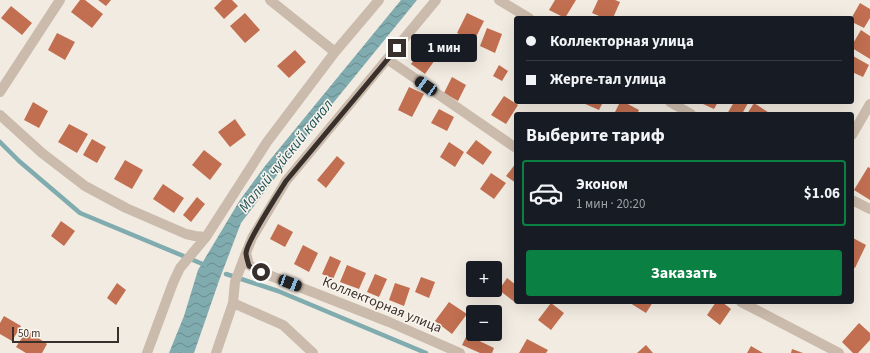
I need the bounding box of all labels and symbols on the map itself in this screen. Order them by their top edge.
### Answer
callout: 1 мин [411,34,477,62]
route end [388,39,406,57]
car [413,74,439,98]
water label: Малый чуйский канал [234,95,338,217]
route start [252,263,270,281]
street label: Коллекторная улица [319,272,445,338]
car [277,273,303,293]
scale bar [12,325,119,344]

